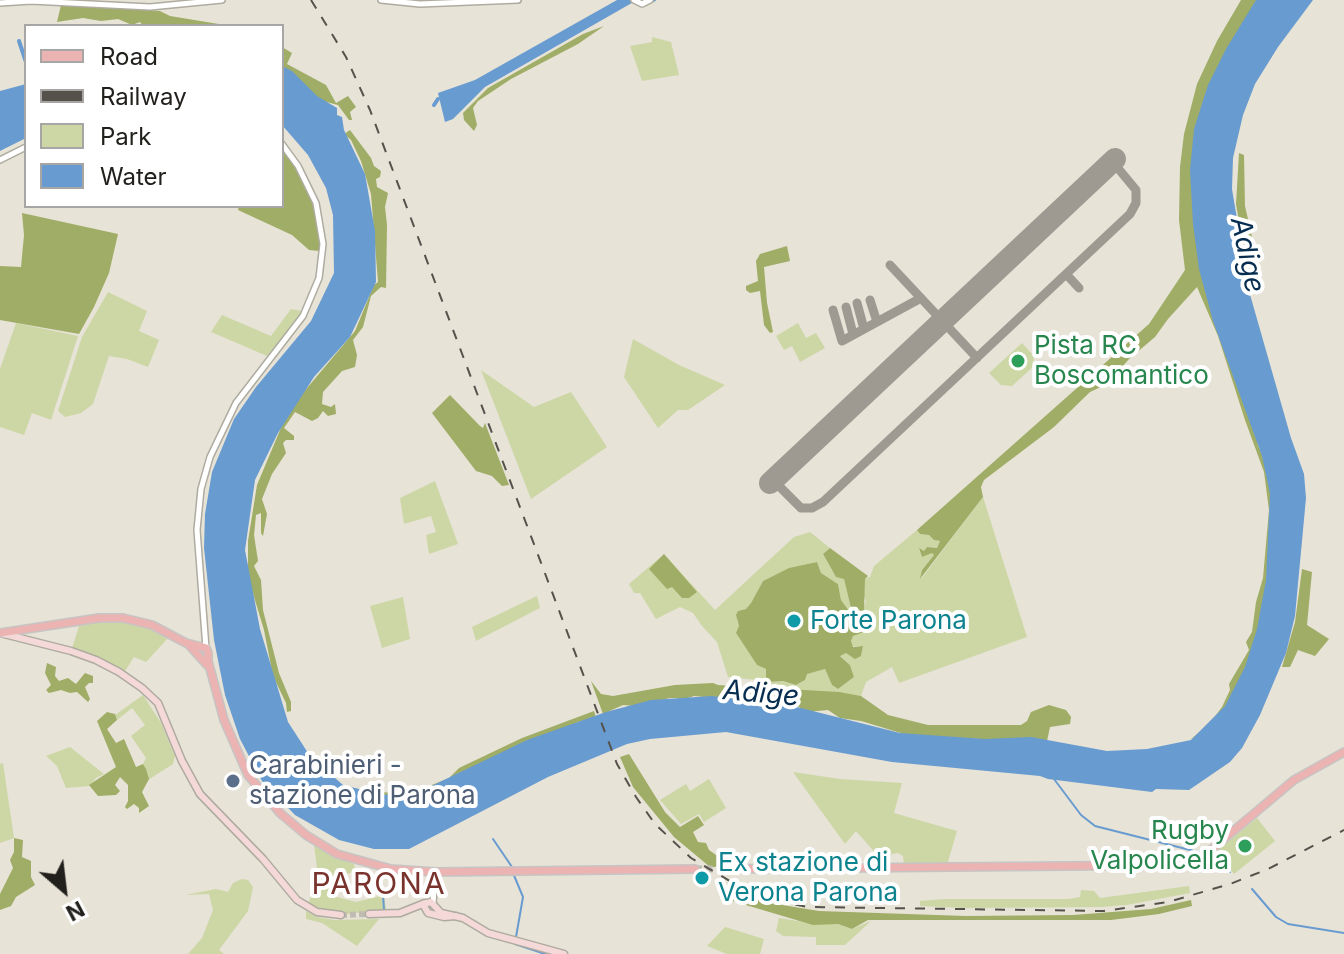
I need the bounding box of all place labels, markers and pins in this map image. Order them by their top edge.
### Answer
place label: Pista RC Boscomantico [1034,330,1209,392]
marker: Pista RC Boscomantico [1009,352,1027,370]
place label: Forte Parona [810,605,967,637]
marker: Forte Parona [785,612,803,630]
place label: Carabinieri - stazione di Parona [249,750,476,812]
marker: Carabinieri - stazione di Parona [224,772,242,790]
place label: Rugby Valpolicella [1090,815,1229,876]
marker: Rugby Valpolicella [1236,837,1254,855]
place label: Ex stazione di Verona Parona [718,847,898,908]
marker: Ex stazione di Verona Parona [693,869,711,887]

